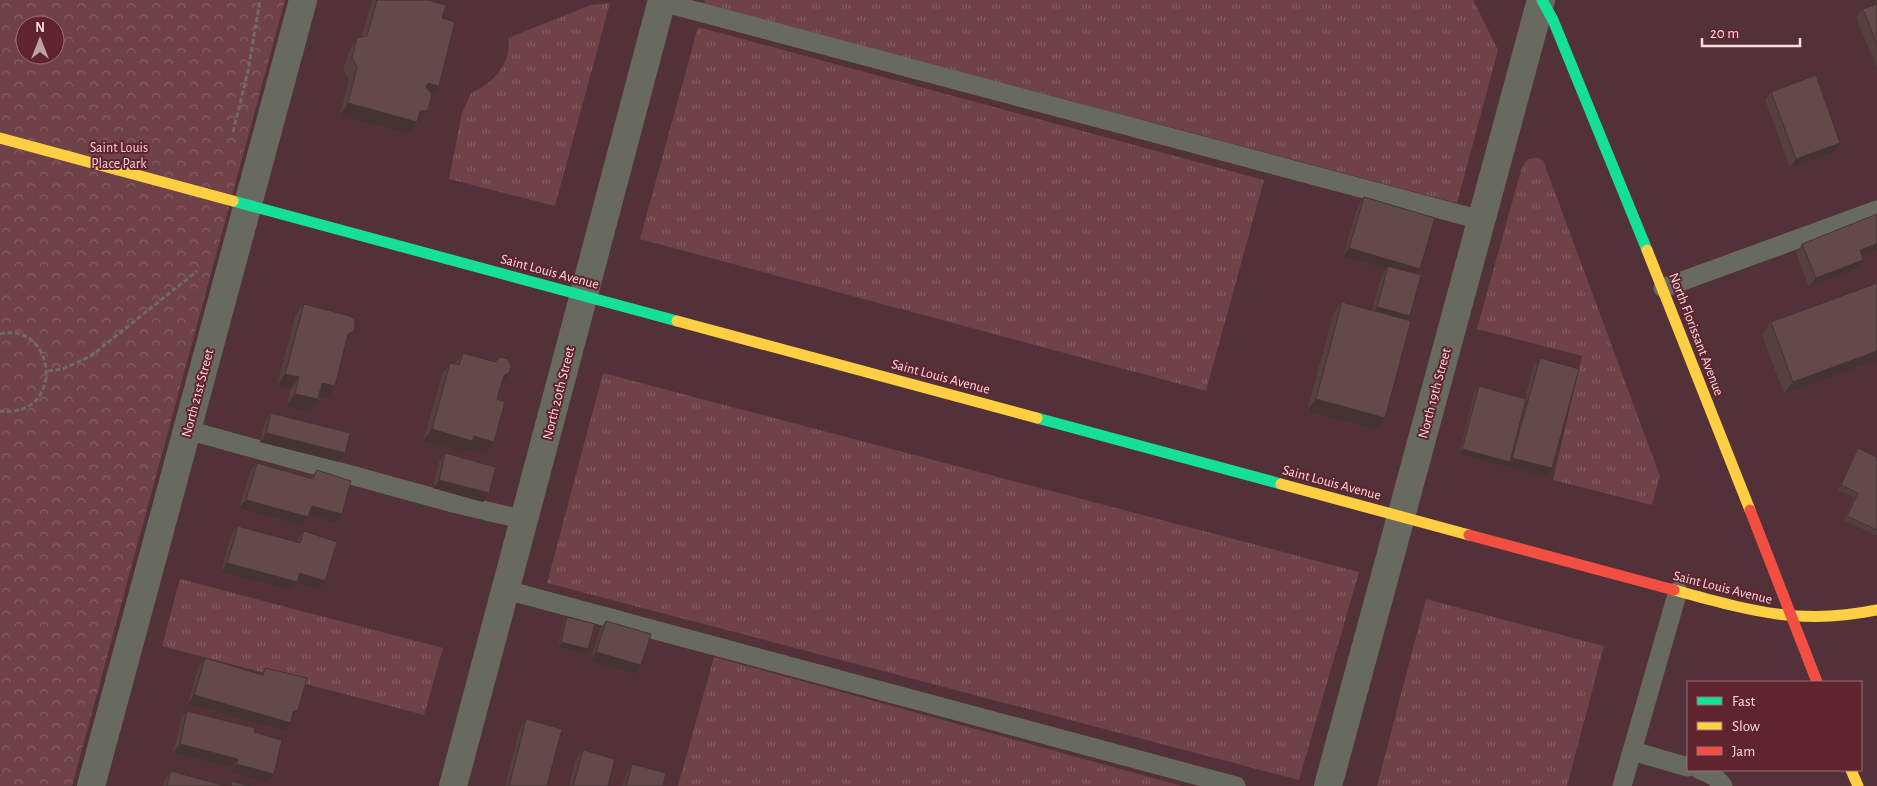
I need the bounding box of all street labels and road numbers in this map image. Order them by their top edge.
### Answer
street label: Saint Louis Avenue [499,252,601,292]
street label: North Florissant Avenue [1666,271,1726,398]
street label: North 20th Street [541,345,577,441]
street label: North 19th Street [1416,346,1454,440]
street label: North 21st Street [179,347,217,439]
street label: Saint Louis Avenue [890,357,992,397]
street label: Saint Louis Avenue [1281,463,1383,503]
street label: Saint Louis Avenue [1672,569,1774,607]

